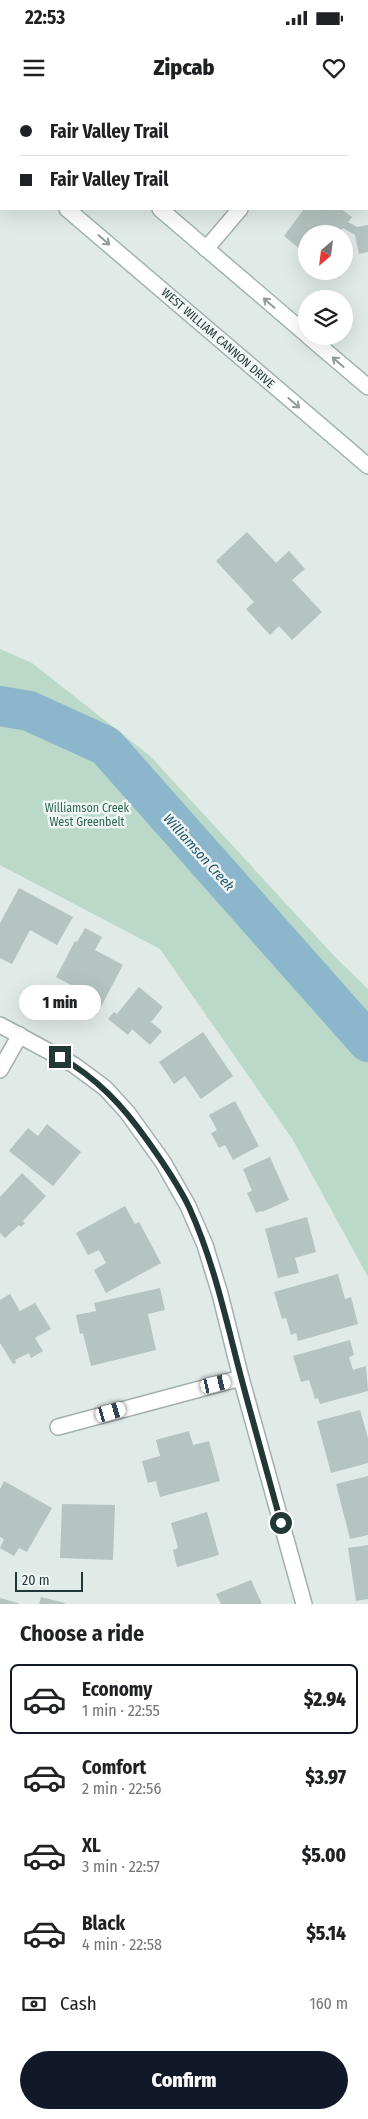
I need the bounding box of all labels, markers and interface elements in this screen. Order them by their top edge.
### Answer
text: 22:53 [25,6,65,29]
icon: menu [20,54,48,82]
text: Zipcab [153,54,215,81]
icon: heart [320,54,348,82]
text: Fair Valley Trail [50,120,168,143]
text: Fair Valley Trail [50,168,168,191]
north arrow [298,225,352,280]
map controls [298,225,353,345]
one-way arrow [98,235,111,246]
street label: WEST WILLIAM CANNON DRIVE [159,285,278,391]
button: layers [298,290,353,345]
one-way arrow [263,297,276,308]
one-way arrow [332,356,345,367]
one-way arrow [287,397,300,408]
park label: Williamson Creek West Greenbelt [45,801,130,829]
water label: Williamson Creek [160,810,238,894]
callout: 1 min [19,984,101,1020]
text: 1 min [43,993,77,1012]
route end [49,1046,71,1068]
car [199,1373,232,1395]
car [94,1401,127,1423]
route start [270,1512,292,1534]
scale bar [15,1569,82,1592]
text: 20 m [22,1572,50,1589]
text: Choose a ride [20,1620,144,1647]
icon: car [22,1677,67,1722]
text: Economy [82,1678,152,1701]
text: $2.94 [304,1688,346,1711]
text: 1 min · 22:55 [82,1701,160,1720]
icon: car [22,1755,67,1800]
text: Comfort [82,1756,146,1779]
text: $3.97 [305,1766,346,1789]
text: 2 min · 22:56 [82,1779,161,1798]
icon: car [22,1833,67,1878]
text: XL [82,1834,101,1857]
text: $5.00 [302,1844,346,1867]
text: 3 min · 22:57 [82,1857,160,1876]
icon: car [22,1911,67,1956]
text: Black [82,1912,125,1935]
text: $5.14 [306,1922,346,1945]
text: 4 min · 22:58 [82,1935,162,1954]
icon: cash [20,1990,48,2018]
text: Cash [60,1992,97,2015]
text: 160 m [309,1994,348,2013]
button: Confirm [20,2051,348,2109]

